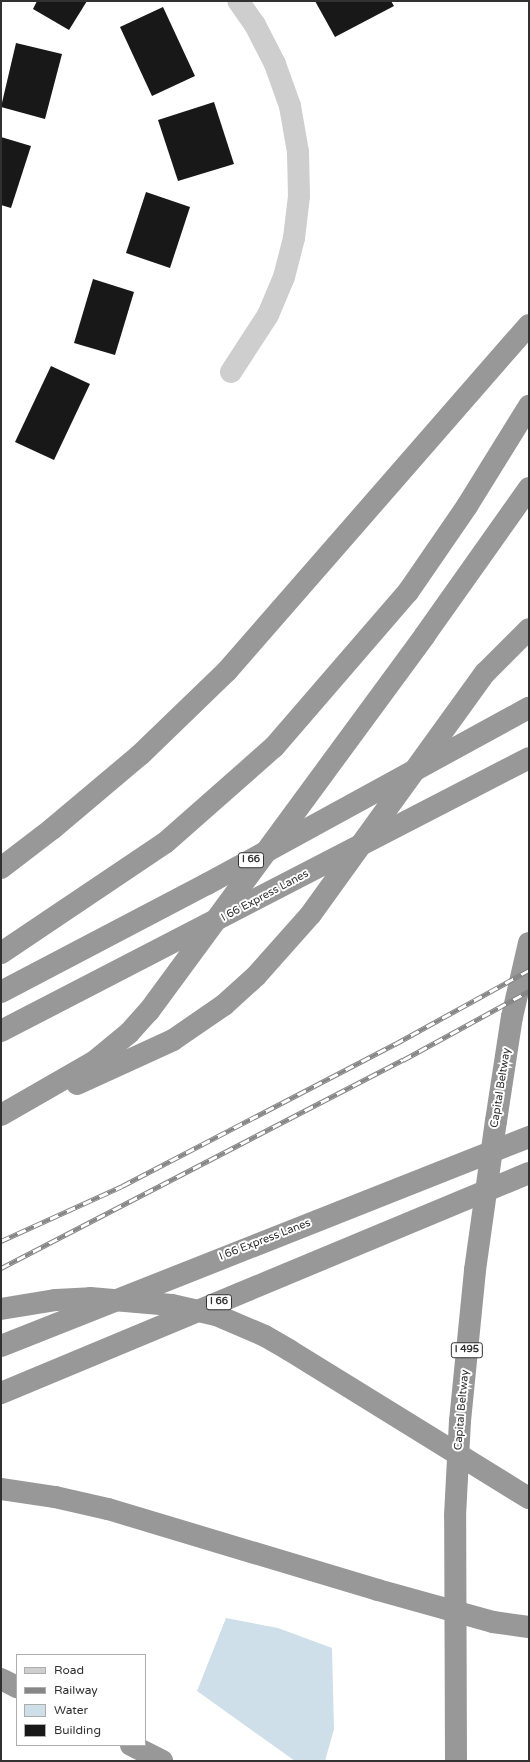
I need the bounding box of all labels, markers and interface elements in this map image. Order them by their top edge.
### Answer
road number: I 66 [237,852,265,868]
street label: I 66 Express Lanes [219,867,311,925]
street label: Capital Beltway [488,1047,514,1129]
street label: I 66 Express Lanes [217,1216,313,1264]
road number: I 66 [205,1294,233,1310]
road number: I 495 [450,1342,484,1358]
street label: Capital Beltway [452,1369,472,1451]
legend [16,1654,146,1746]
text: Road [54,1663,84,1677]
text: Railway [54,1683,98,1697]
text: Water [54,1703,88,1717]
text: Building [54,1723,101,1737]

